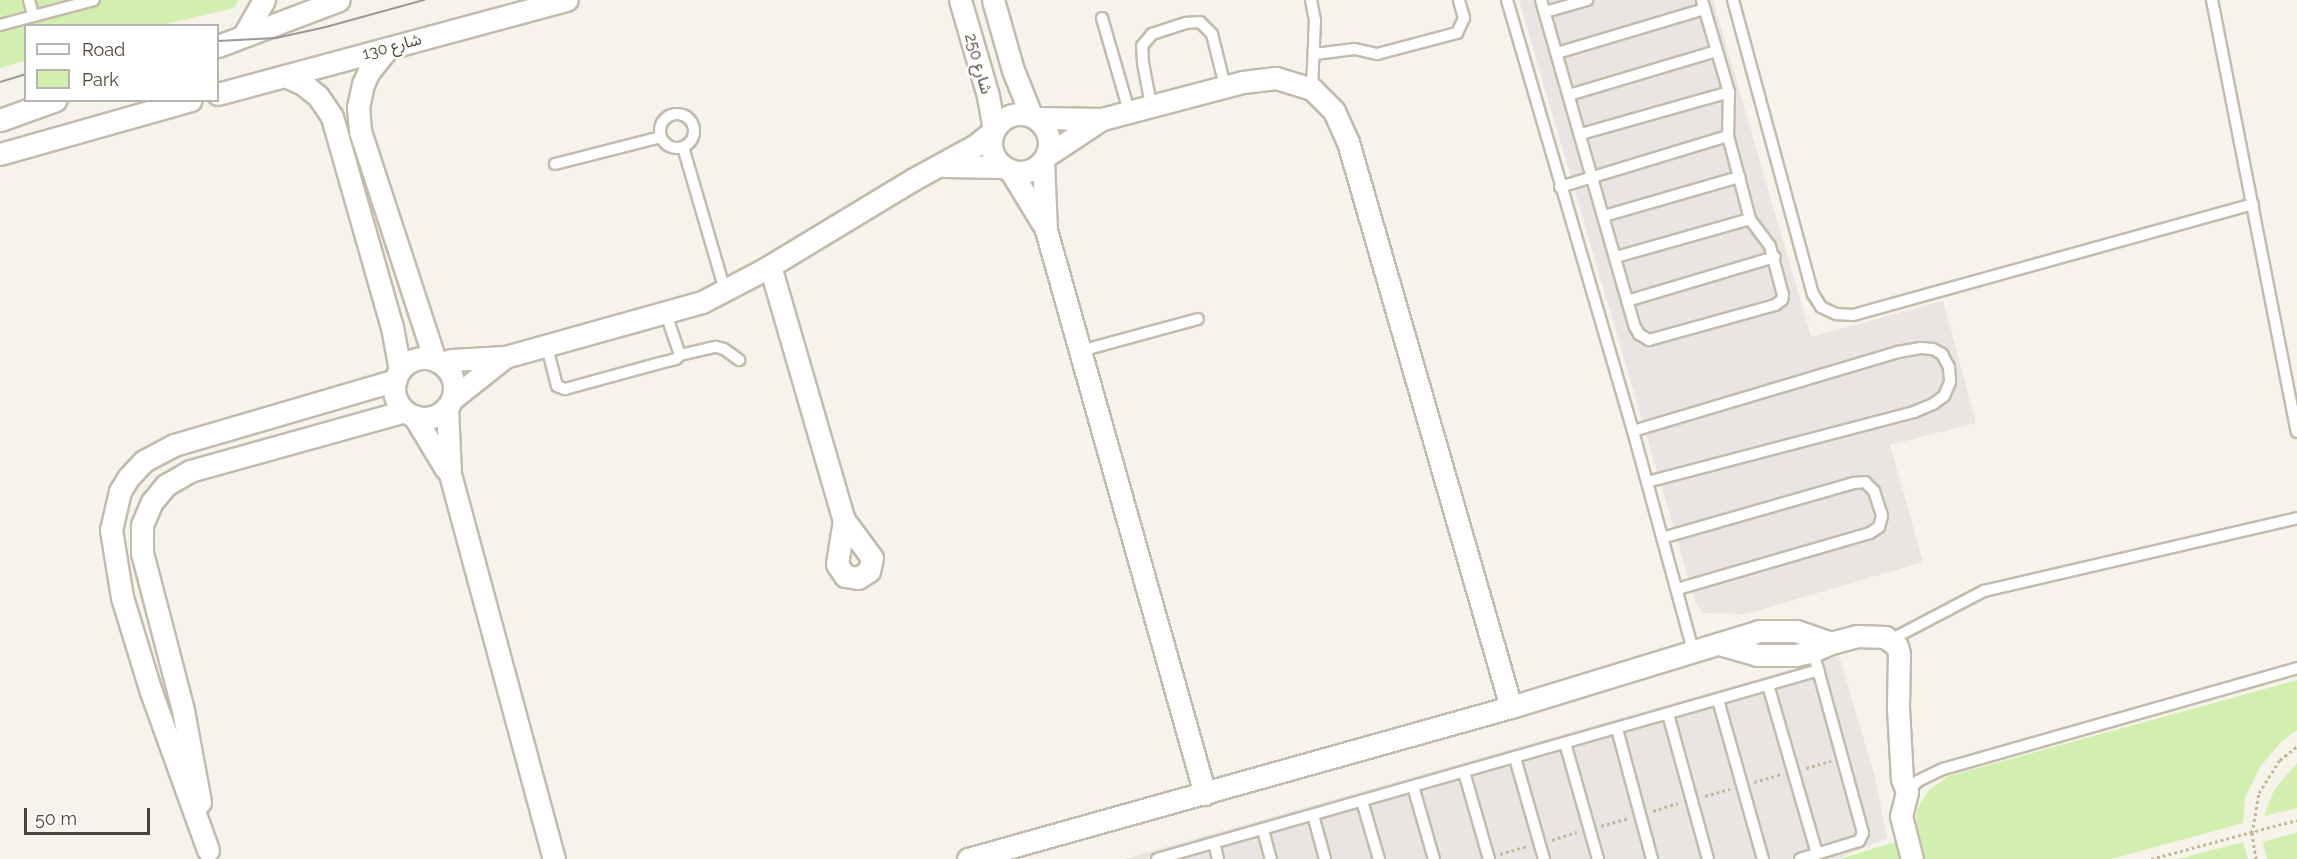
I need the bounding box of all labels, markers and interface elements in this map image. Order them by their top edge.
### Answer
legend [24,24,219,102]
street label: شارع 130 [360,30,424,64]
street label: شارع 250 [960,32,996,96]
text: Road [82,39,125,60]
text: Park [82,69,119,90]
scale bar [27,796,153,834]
text: 50 m [35,808,77,829]

